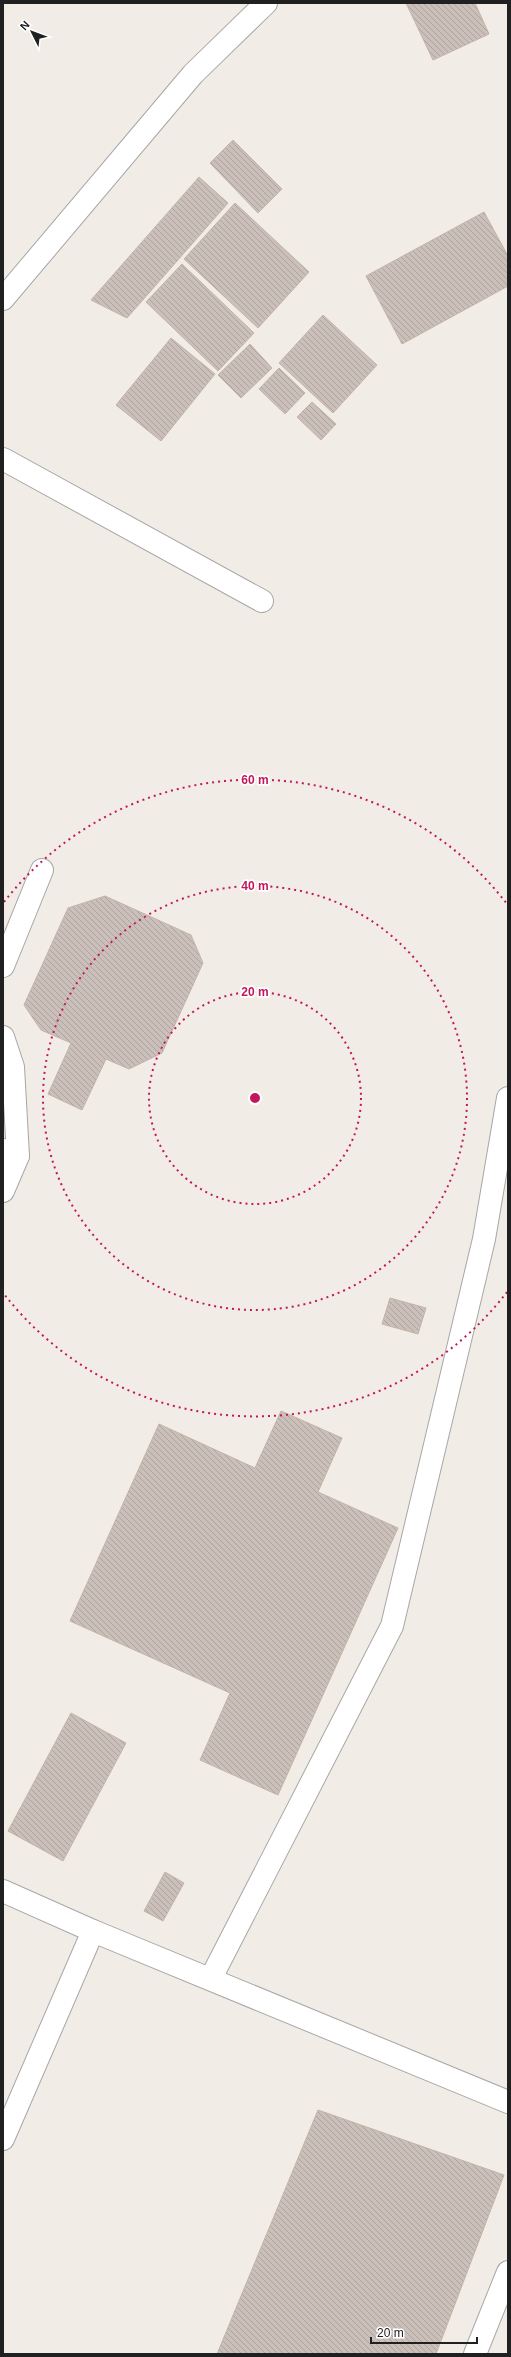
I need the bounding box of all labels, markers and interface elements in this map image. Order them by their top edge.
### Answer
north arrow [12,12,52,52]
text: N [17,18,32,32]
text: 60 m [241,773,269,787]
text: 40 m [241,879,269,893]
text: 20 m [241,985,269,999]
centre of rings [248,1091,262,1105]
scale bar [371,2319,477,2345]
text: 20 m [377,2326,404,2340]

